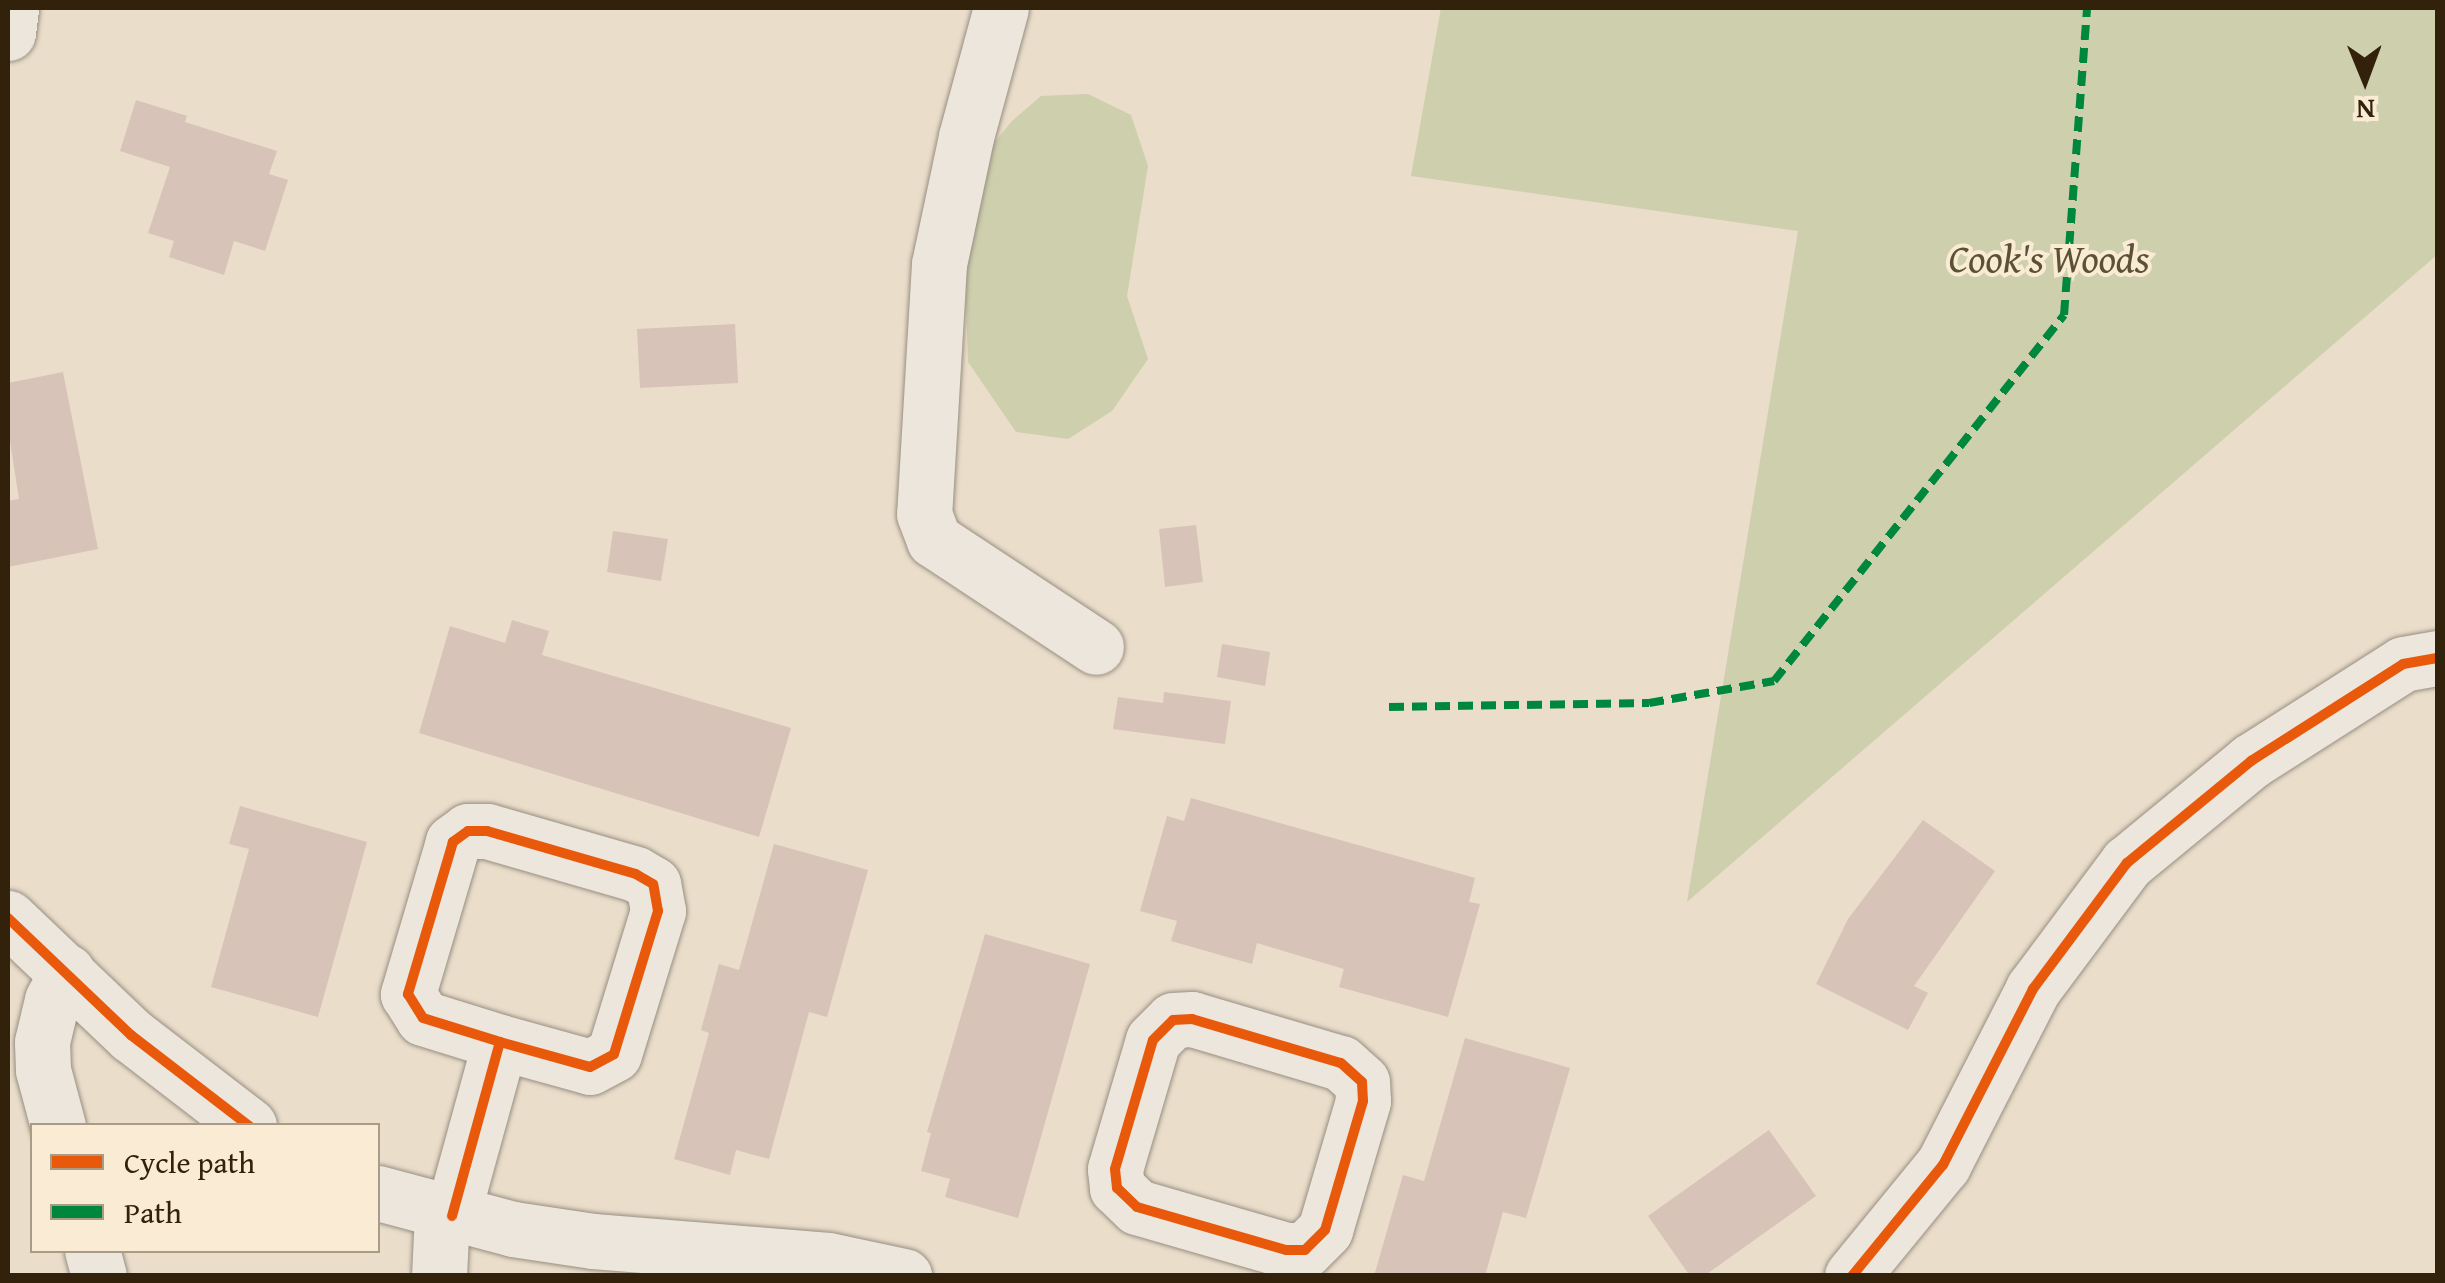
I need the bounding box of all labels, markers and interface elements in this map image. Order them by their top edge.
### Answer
north arrow [2315,30,2415,130]
text: N [2356,90,2375,131]
park label: Cook's Woods [1949,234,2149,282]
legend [30,1123,380,1253]
text: Cycle path [124,1140,255,1184]
text: Path [124,1190,182,1234]

